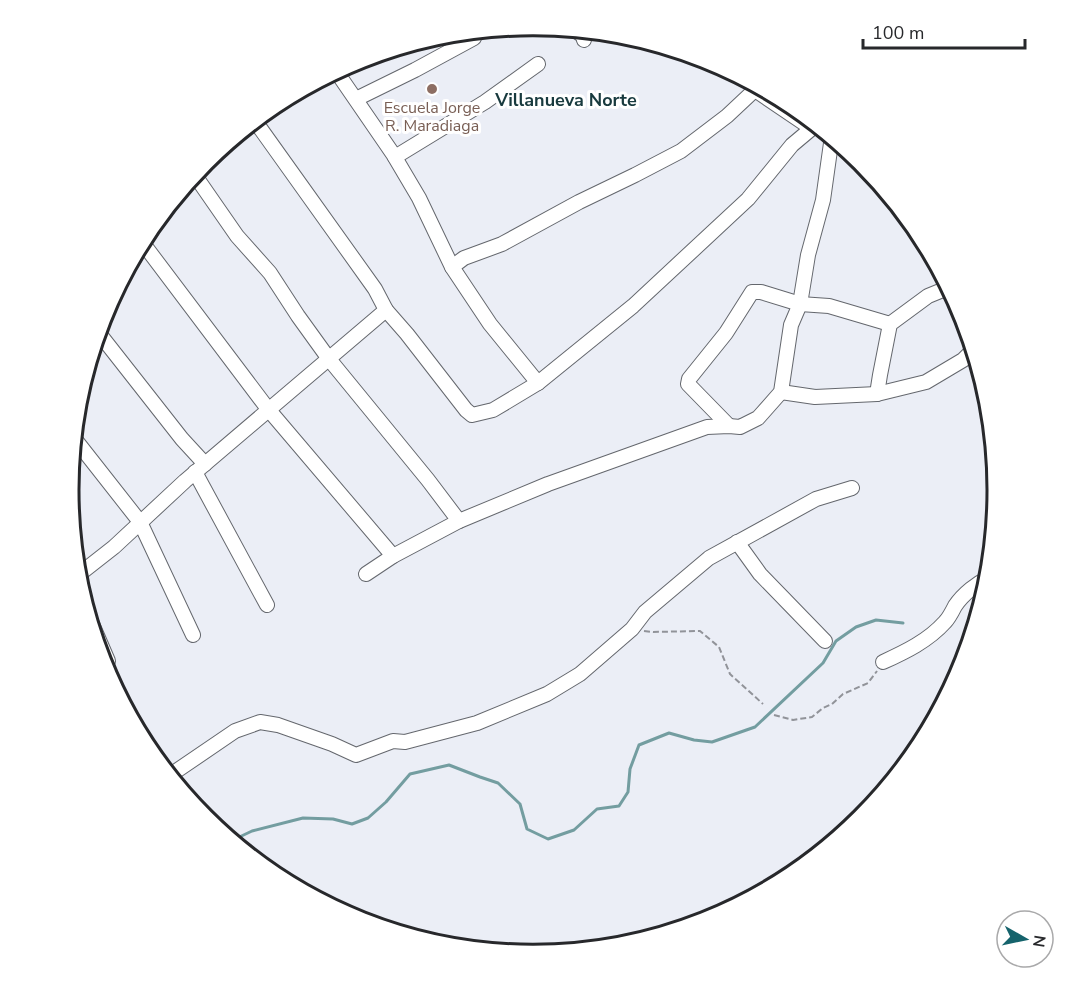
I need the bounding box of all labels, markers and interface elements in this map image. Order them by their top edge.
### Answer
scale bar [863,12,1025,50]
text: 100 m [872,21,924,45]
marker: Escuela Jorge R. Maradiaga [425,82,439,96]
district label: Villanueva Norte [494,88,637,112]
place label: Escuela Jorge R. Maradiaga [384,97,480,137]
north arrow [995,909,1055,969]
text: N [1027,934,1051,949]

